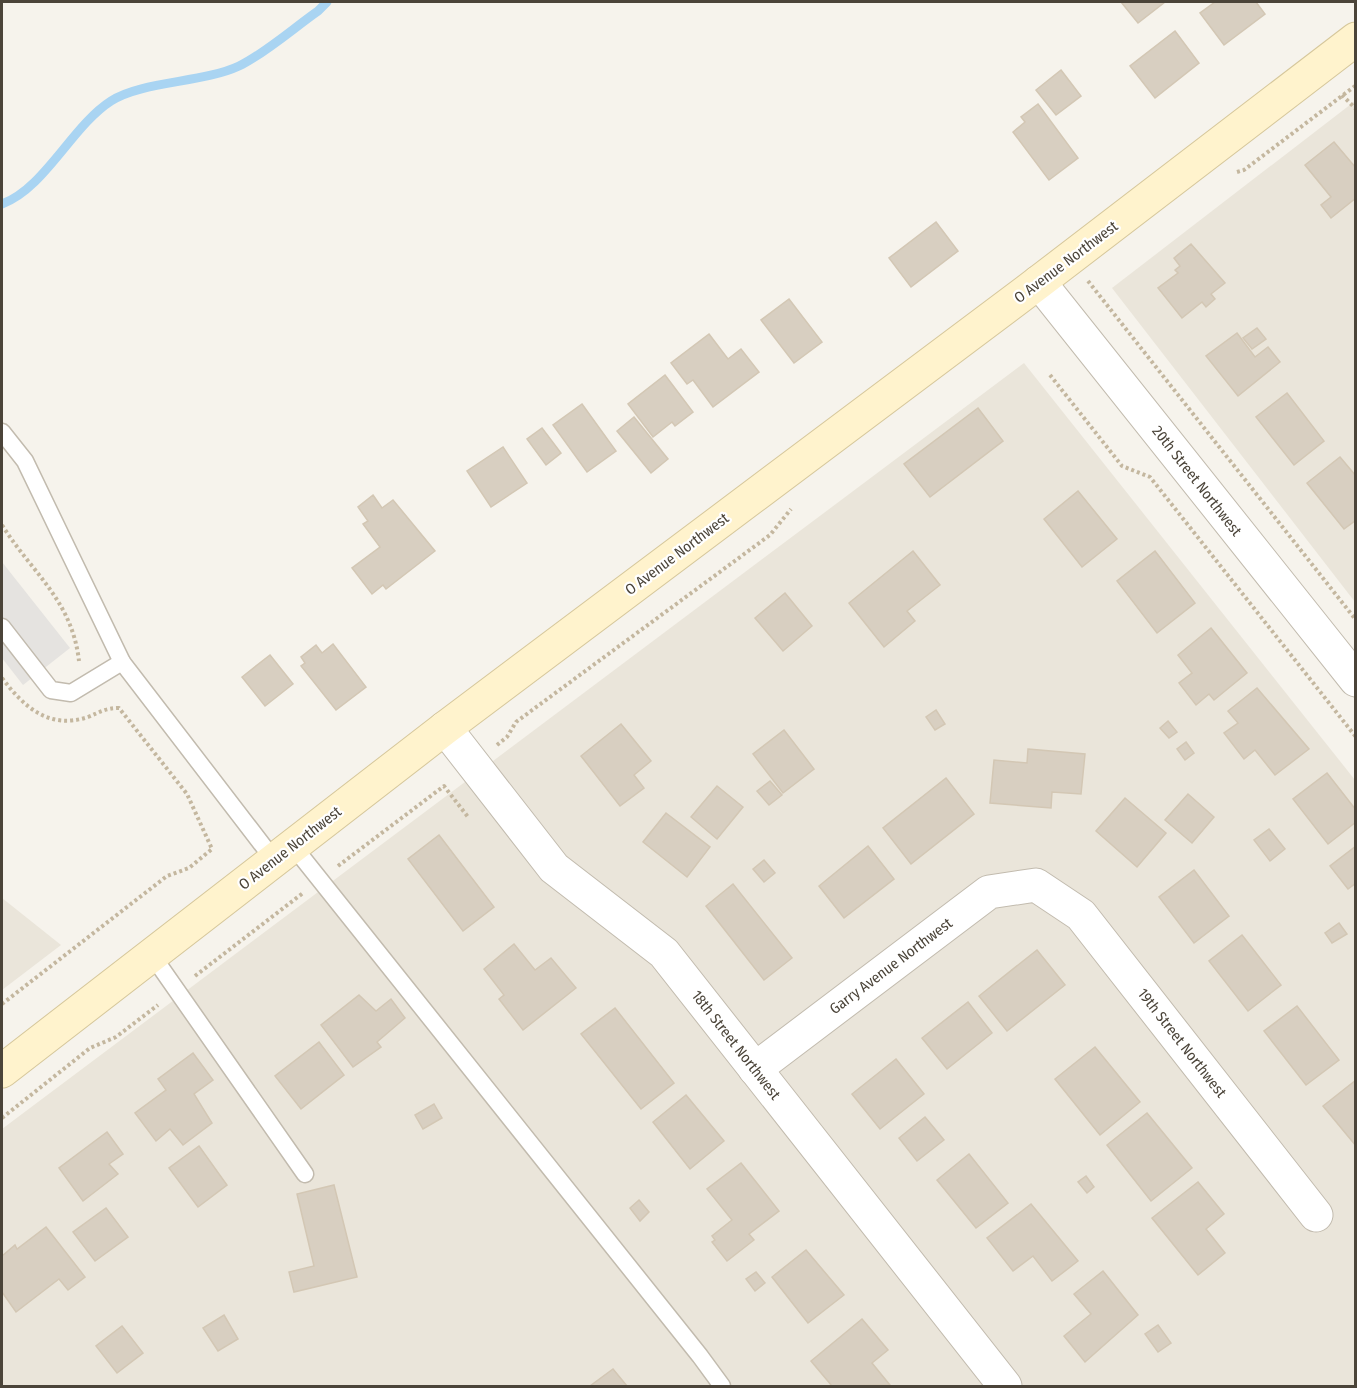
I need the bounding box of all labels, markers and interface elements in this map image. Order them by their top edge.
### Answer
street label: O Avenue Northwest [1011,217,1121,307]
street label: 20th Street Northwest [1148,422,1246,540]
street label: O Avenue Northwest [622,509,732,599]
street label: O Avenue Northwest [235,802,345,894]
street label: Garry Avenue Northwest [826,914,956,1018]
street label: 19th Street Northwest [1134,985,1230,1101]
street label: 18th Street Northwest [688,987,784,1103]

